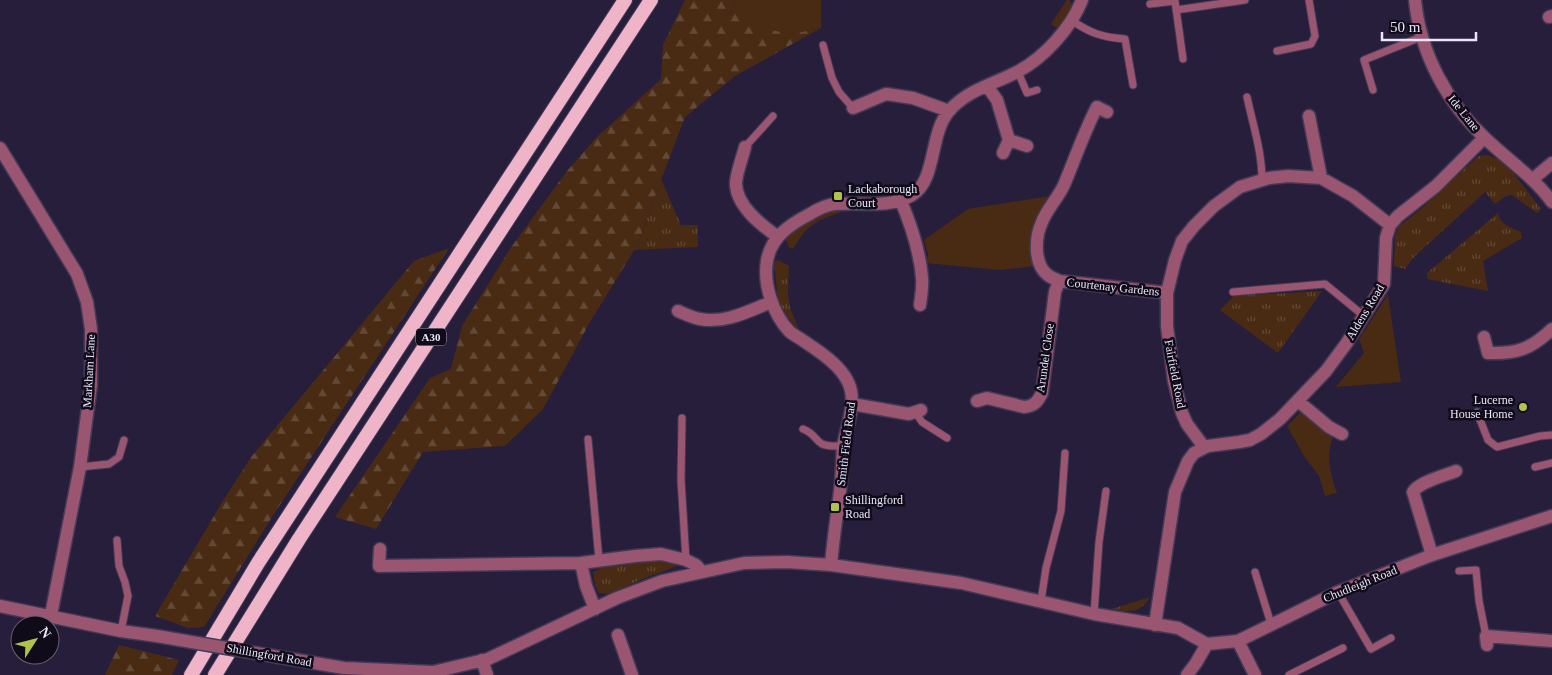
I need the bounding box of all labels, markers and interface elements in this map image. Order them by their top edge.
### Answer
scale bar [1382,10,1476,42]
text: 50 m [1390,19,1421,35]
street label: Ide Lane [1445,92,1483,134]
place label: Lackaborough Court [848,182,917,210]
marker: Lackaborough Court [832,190,844,202]
street label: Courtenay Gardens [1066,275,1160,299]
street label: Aldens Road [1343,282,1387,342]
street label: Arundel Close [1033,323,1057,393]
road number: A30 [416,328,446,346]
street label: Markham Lane [80,334,98,408]
street label: Fairfield Road [1161,338,1189,410]
place label: Lucerne House Home [1450,393,1513,421]
street label: Smith Field Road [834,401,858,487]
marker: Lucerne House Home [1517,401,1529,413]
place label: Shillingford Road [845,493,903,521]
marker: Shillingford Road [829,501,841,513]
street label: Chudleigh Road [1321,563,1399,605]
north arrow [10,615,60,665]
text: N [36,624,54,641]
street label: Shillingford Road [225,641,313,669]

